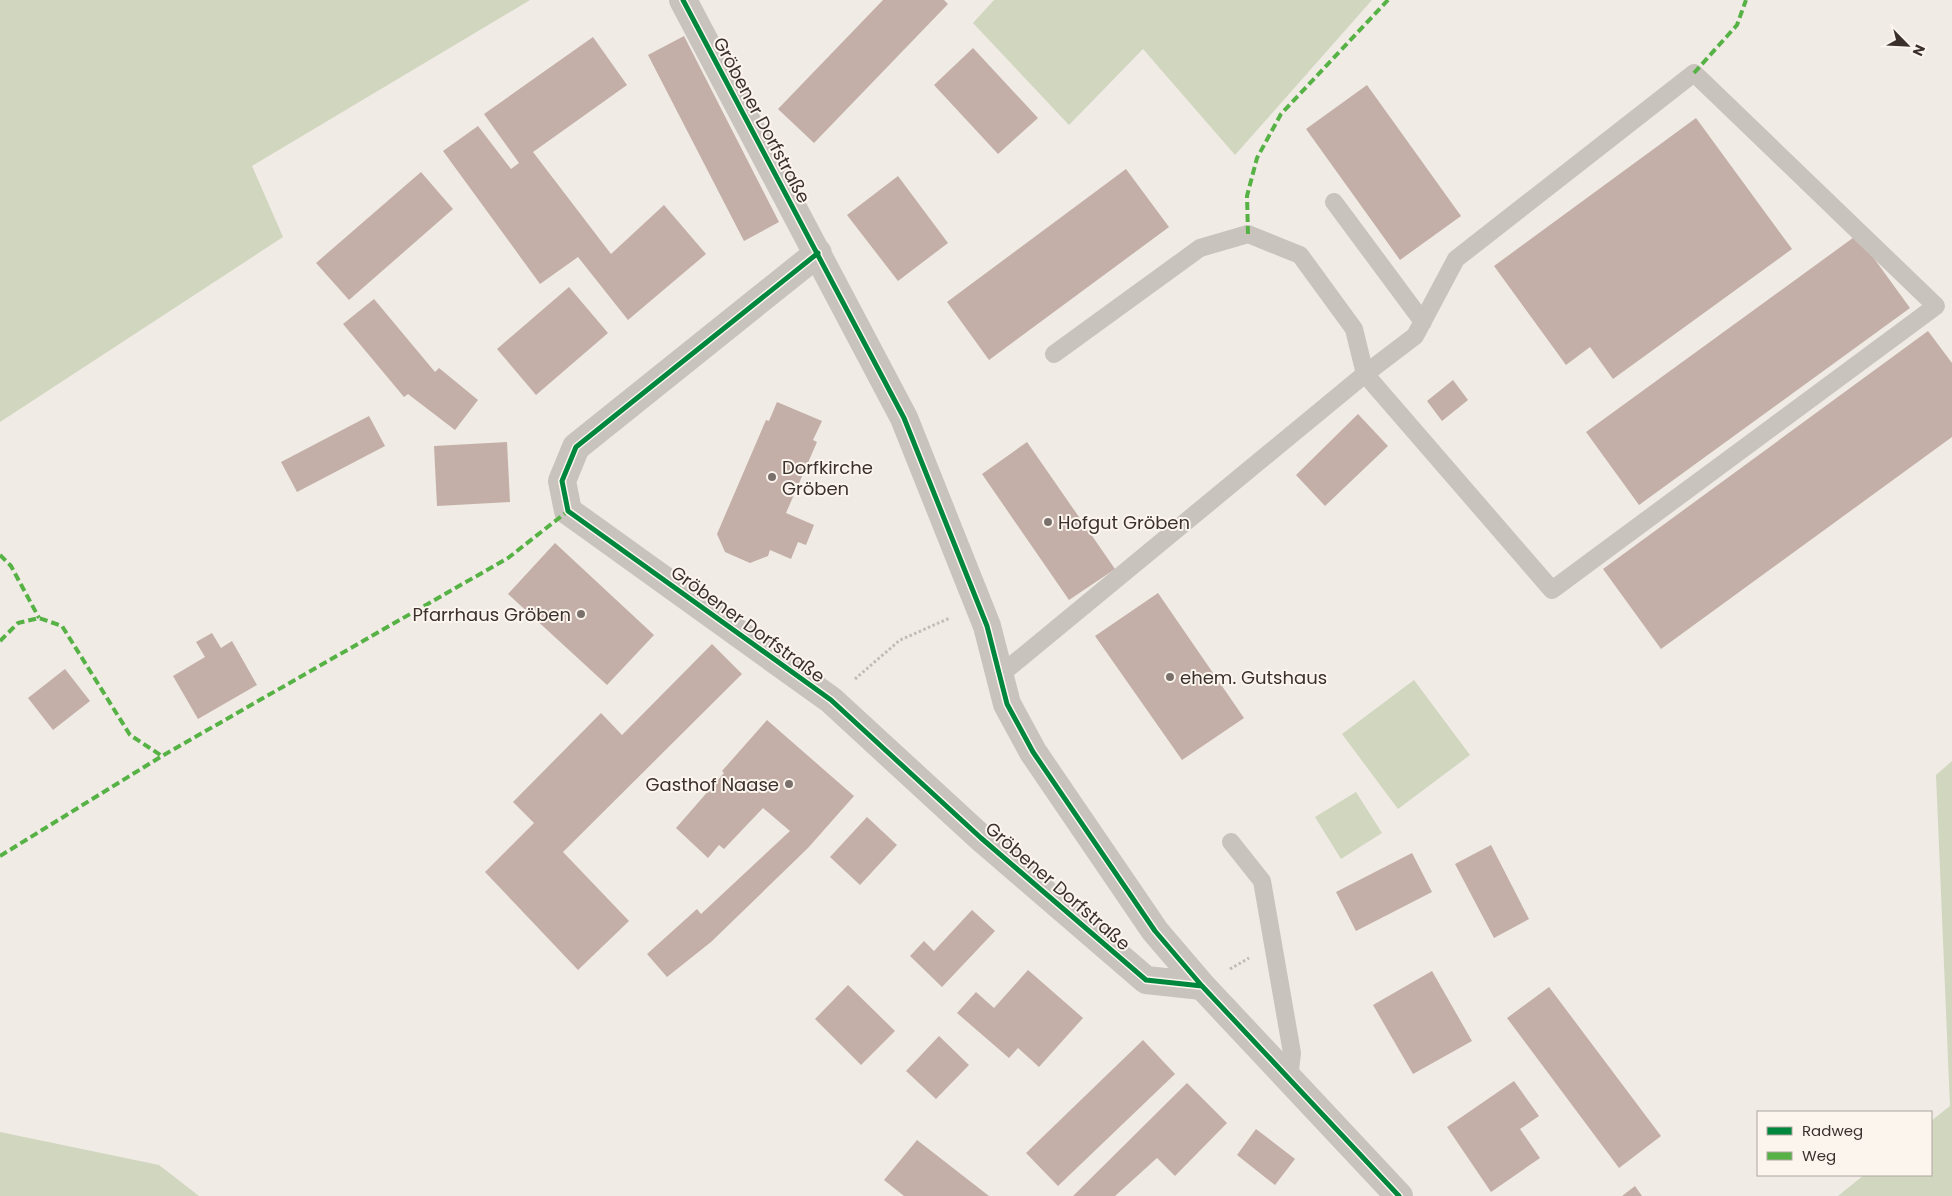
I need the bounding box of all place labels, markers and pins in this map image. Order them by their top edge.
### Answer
place label: Dorfkirche Gröben [782,455,873,501]
marker: Dorfkirche Gröben [766,471,778,483]
place label: Hofgut Gröben [1058,510,1190,535]
marker: Hofgut Gröben [1042,516,1054,528]
place label: Pfarrhaus Gröben [413,602,571,627]
marker: Pfarrhaus Gröben [575,608,587,620]
place label: ehem. Gutshaus [1180,665,1327,690]
marker: ehem. Gutshaus [1164,671,1176,683]
place label: Gasthof Naase [646,772,779,797]
marker: Gasthof Naase [783,778,795,790]

